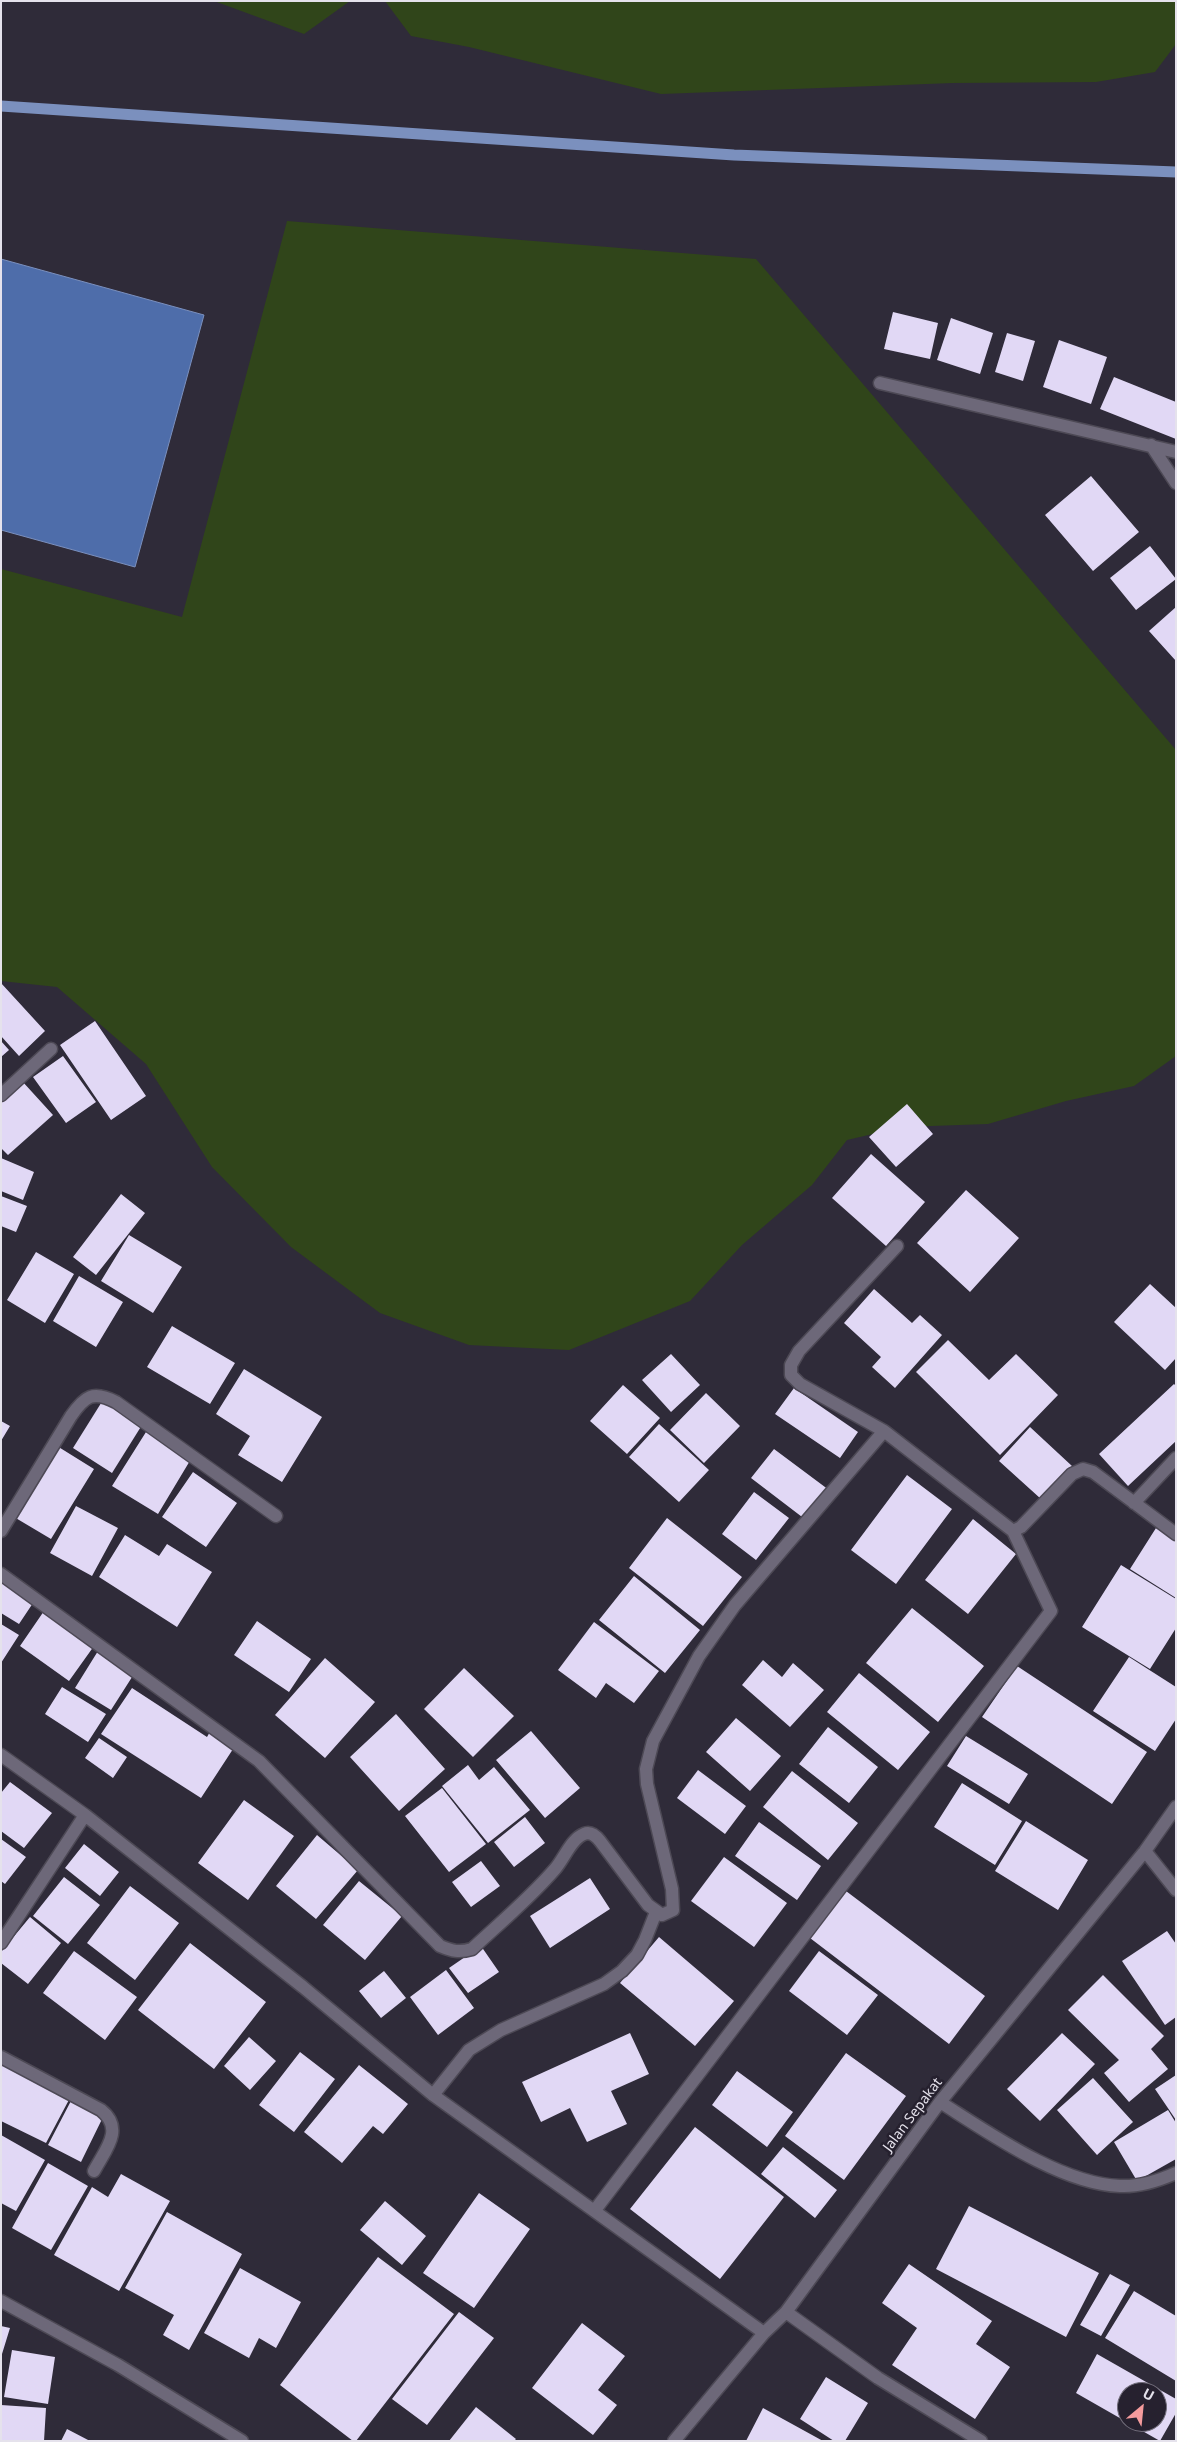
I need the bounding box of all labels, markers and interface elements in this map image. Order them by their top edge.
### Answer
street label: Jalan Sepakat [880,2075,946,2155]
north arrow [1117,2382,1167,2432]
text: U [1140,2383,1158,2405]

